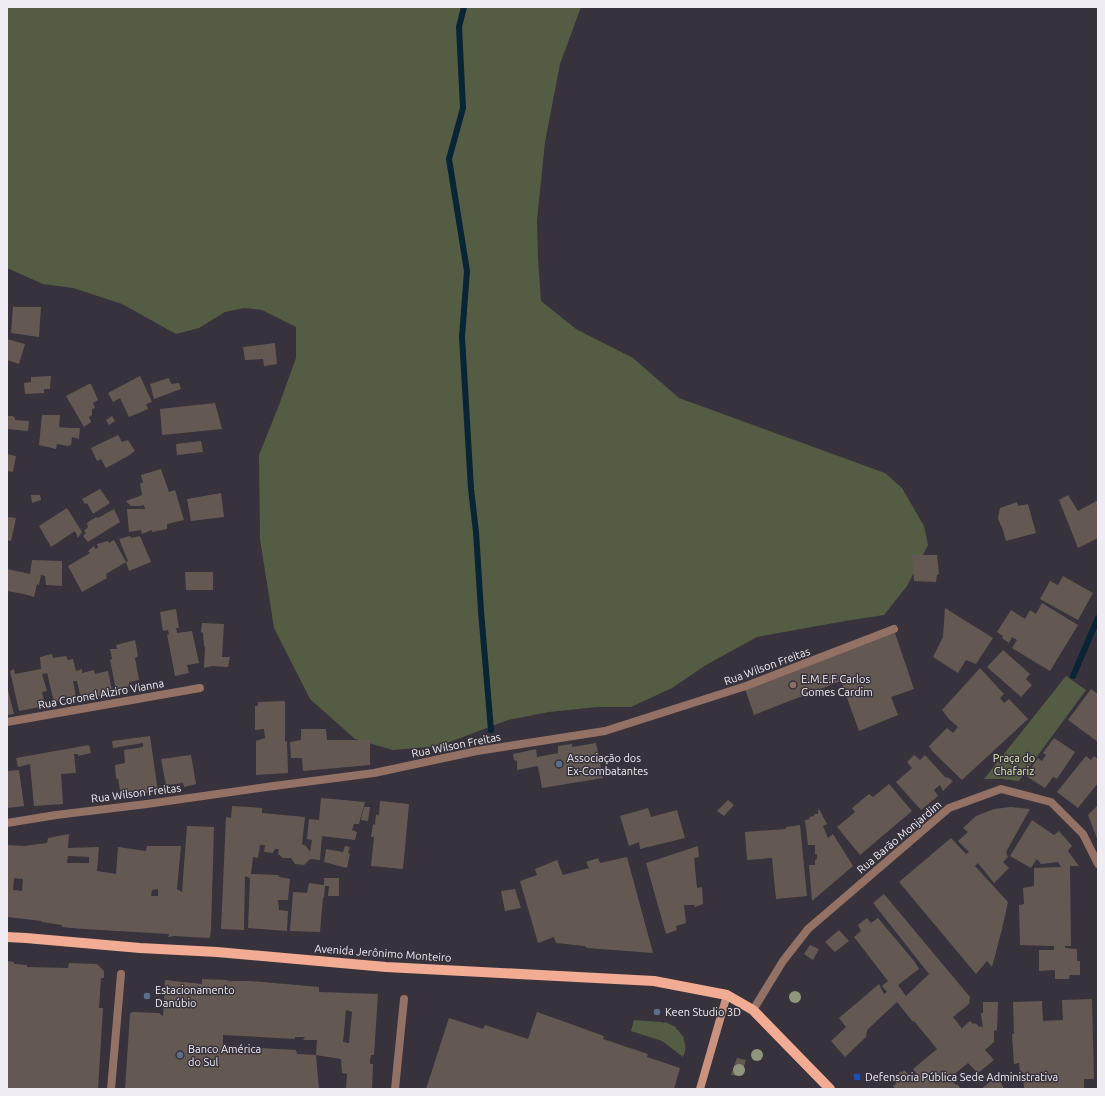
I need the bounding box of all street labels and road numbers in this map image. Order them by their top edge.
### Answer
street label: Rua Wilson Freitas [722,645,812,687]
street label: Rua Coronel Alziro Vianna [37,677,165,711]
street label: Rua Wilson Freitas [410,730,502,760]
street label: Rua Wilson Freitas [90,782,182,804]
street label: Rua Barão Monjardim [855,798,943,876]
street label: Avenida Jerônimo Monteiro [314,942,452,964]

